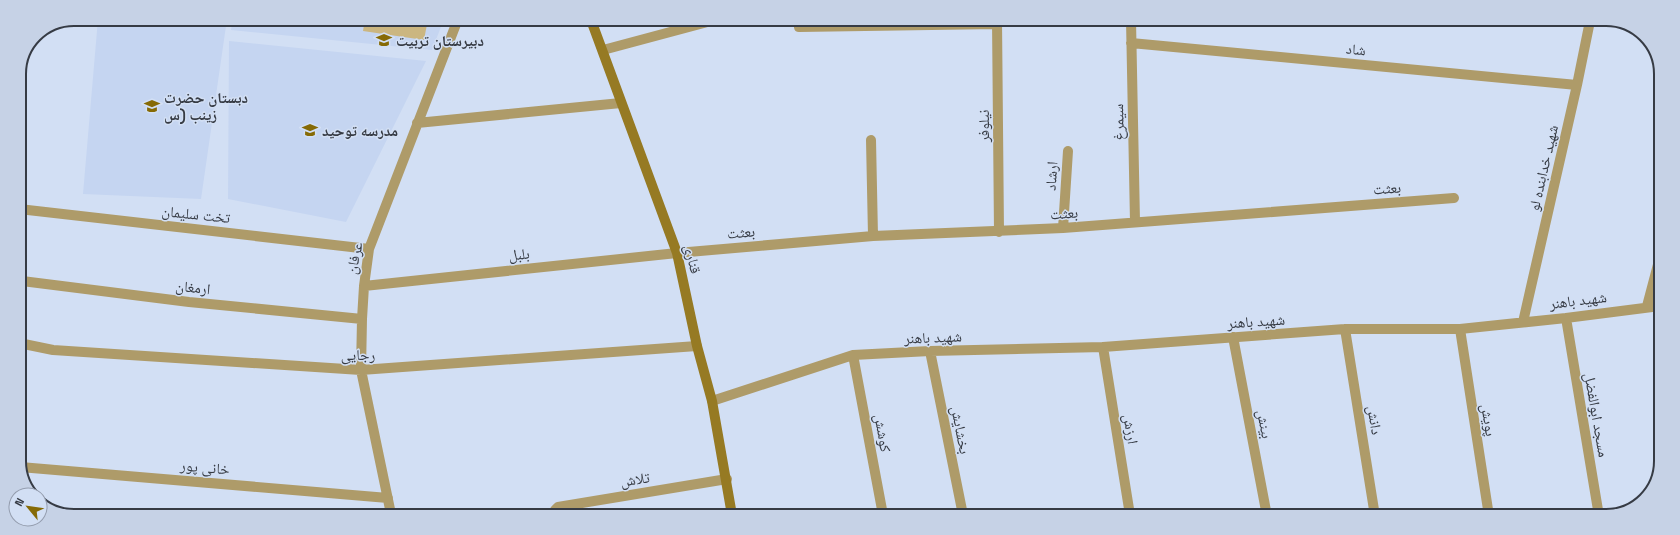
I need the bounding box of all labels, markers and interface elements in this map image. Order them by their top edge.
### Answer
school or university icon: دبیرستان تربیت [375,31,393,49]
place label: دبیرستان تربیت [396,31,484,50]
street label: شاد [1345,39,1367,59]
place label: دبستان حضرت زینب (س [164,88,248,124]
school or university icon: دبستان حضرت زینب (س [143,97,161,115]
street label: سیمرغ [1108,103,1129,140]
street label: نیلوفر [974,110,993,143]
school or university icon: مدرسه توحید [301,121,319,139]
place label: مدرسه توحید [322,121,398,140]
street label: شهید خدابنده لو [1524,123,1562,213]
street label: ارشاد [1041,161,1061,191]
street label: بعثت [1372,178,1402,198]
street label: تخت سلیمان [161,201,232,228]
street label: بعثت [1049,203,1079,223]
street label: بعثت [726,221,756,243]
street label: عرفان [341,240,368,276]
street label: قناری [679,242,706,276]
street label: بلبل [508,243,531,266]
street label: ارمغان [174,276,211,299]
street label: شهید باهنر [1547,287,1608,313]
street label: شهید باهنر [1225,309,1286,333]
street label: شهید باهنر [903,326,962,348]
street label: رجایی [341,345,375,365]
street label: مسجد ابوالفضل [1579,371,1614,459]
street label: پویش [1476,402,1501,438]
street label: بخشایش [946,404,975,456]
street label: دانش [1362,404,1387,436]
street label: بینش [1252,408,1277,440]
street label: کوشش [869,412,896,454]
street label: ارزش [1118,413,1143,446]
street label: خانی پور [178,455,231,480]
street label: تلاش [619,467,652,492]
north arrow [8,487,48,527]
text: N [11,496,27,509]

